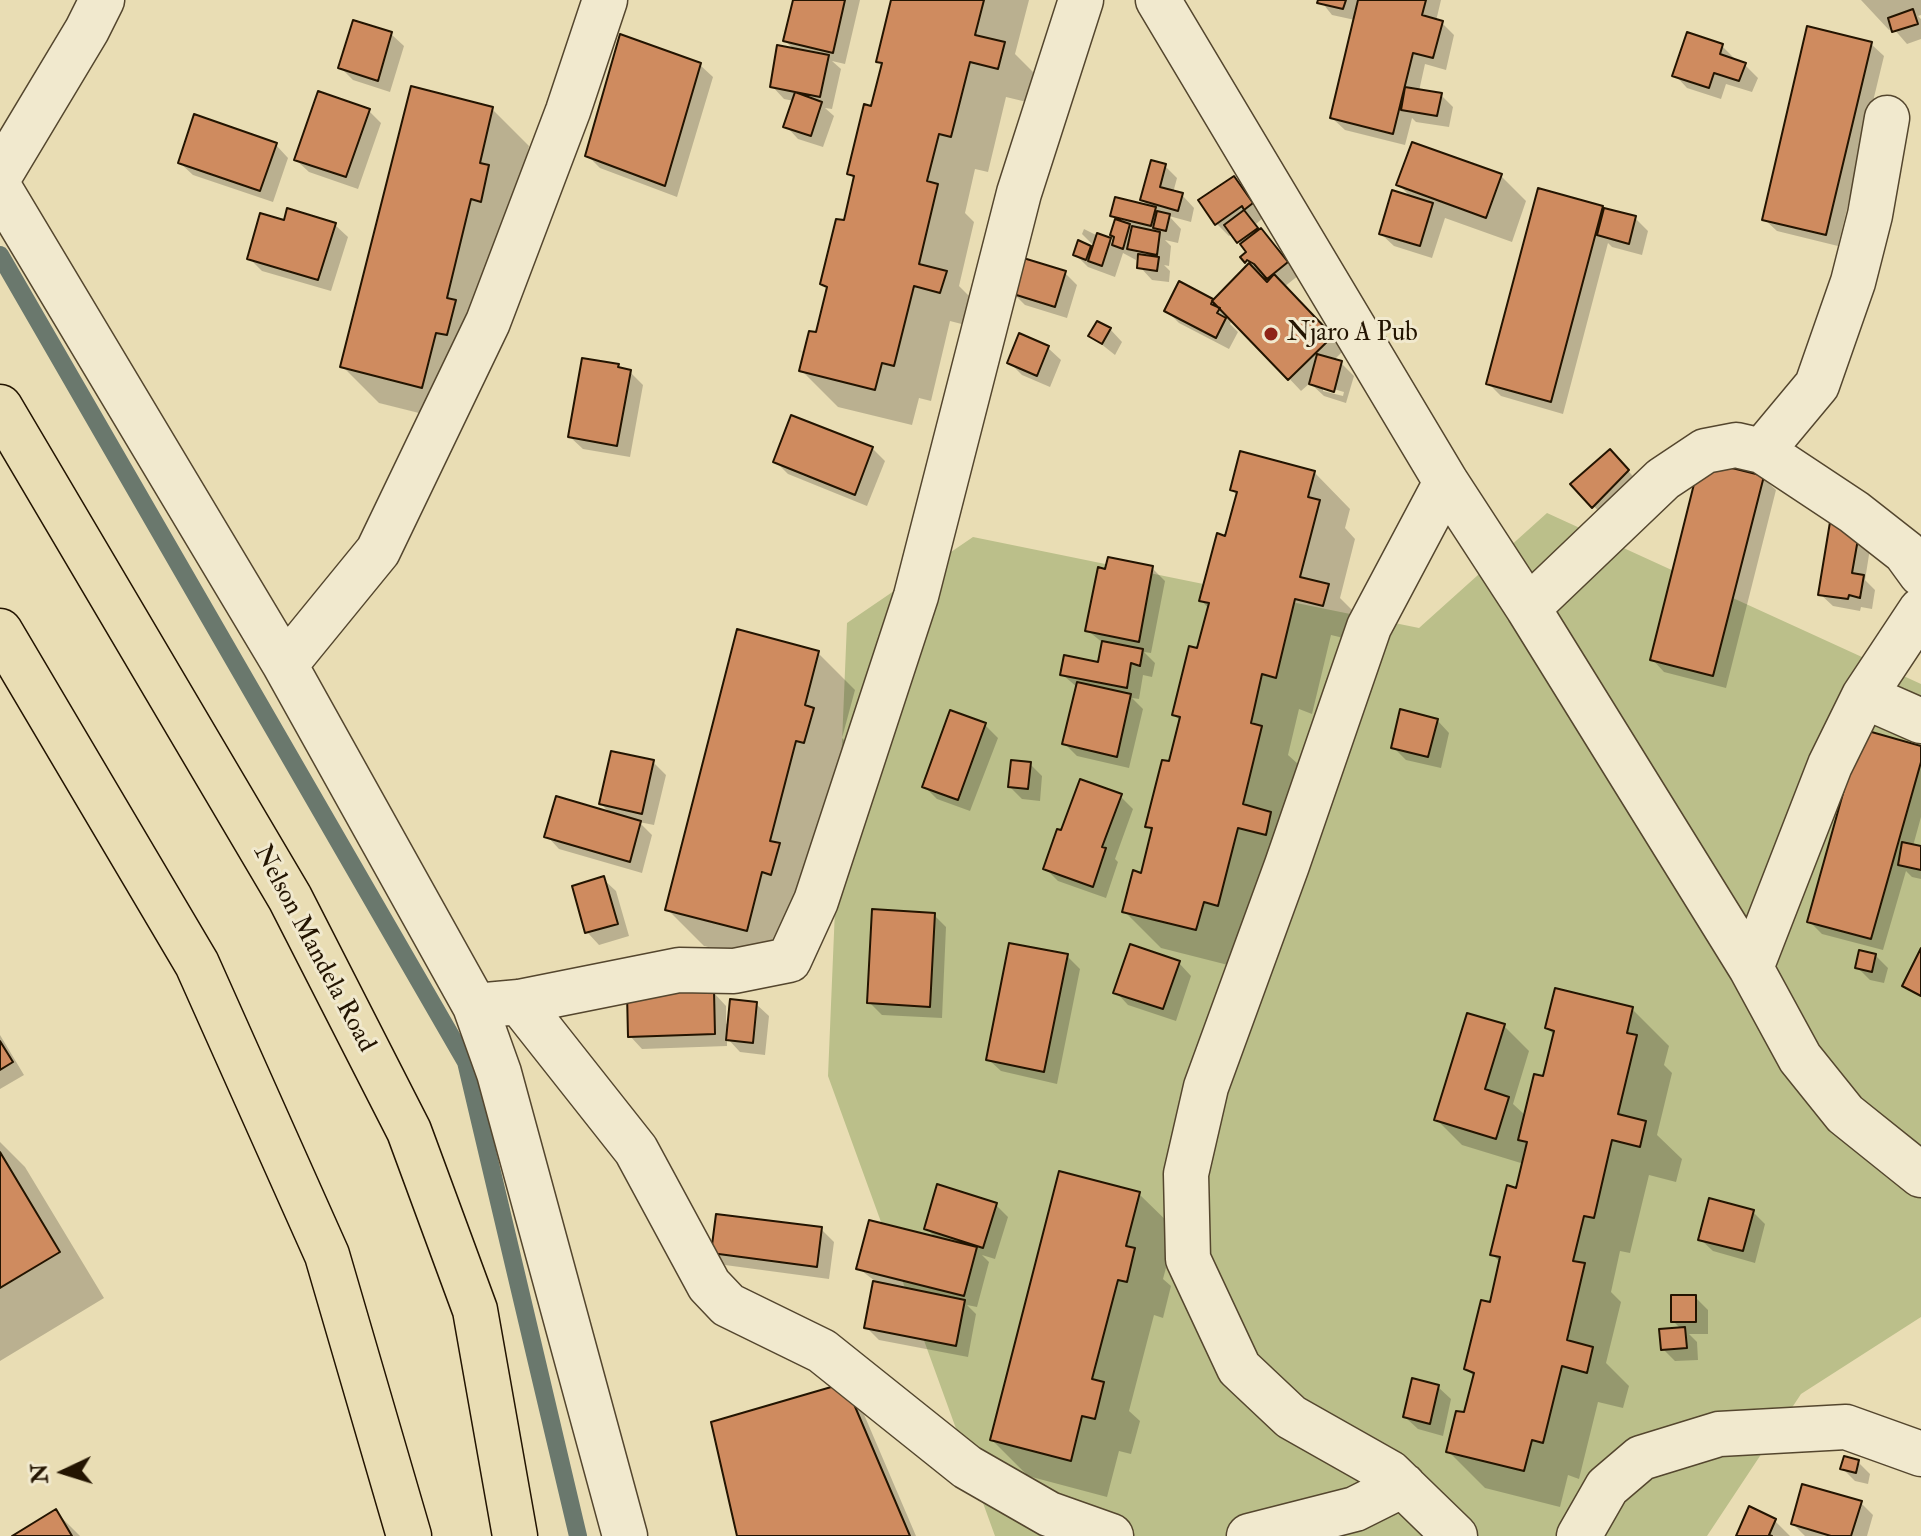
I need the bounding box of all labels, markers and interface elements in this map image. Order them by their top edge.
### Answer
place label: Njaro A Pub [1287,318,1418,350]
marker: Njaro A Pub [1262,325,1280,343]
street label: Nelson Mandela Road [245,840,381,1058]
north arrow [24,1432,104,1512]
text: N [25,1463,55,1484]

